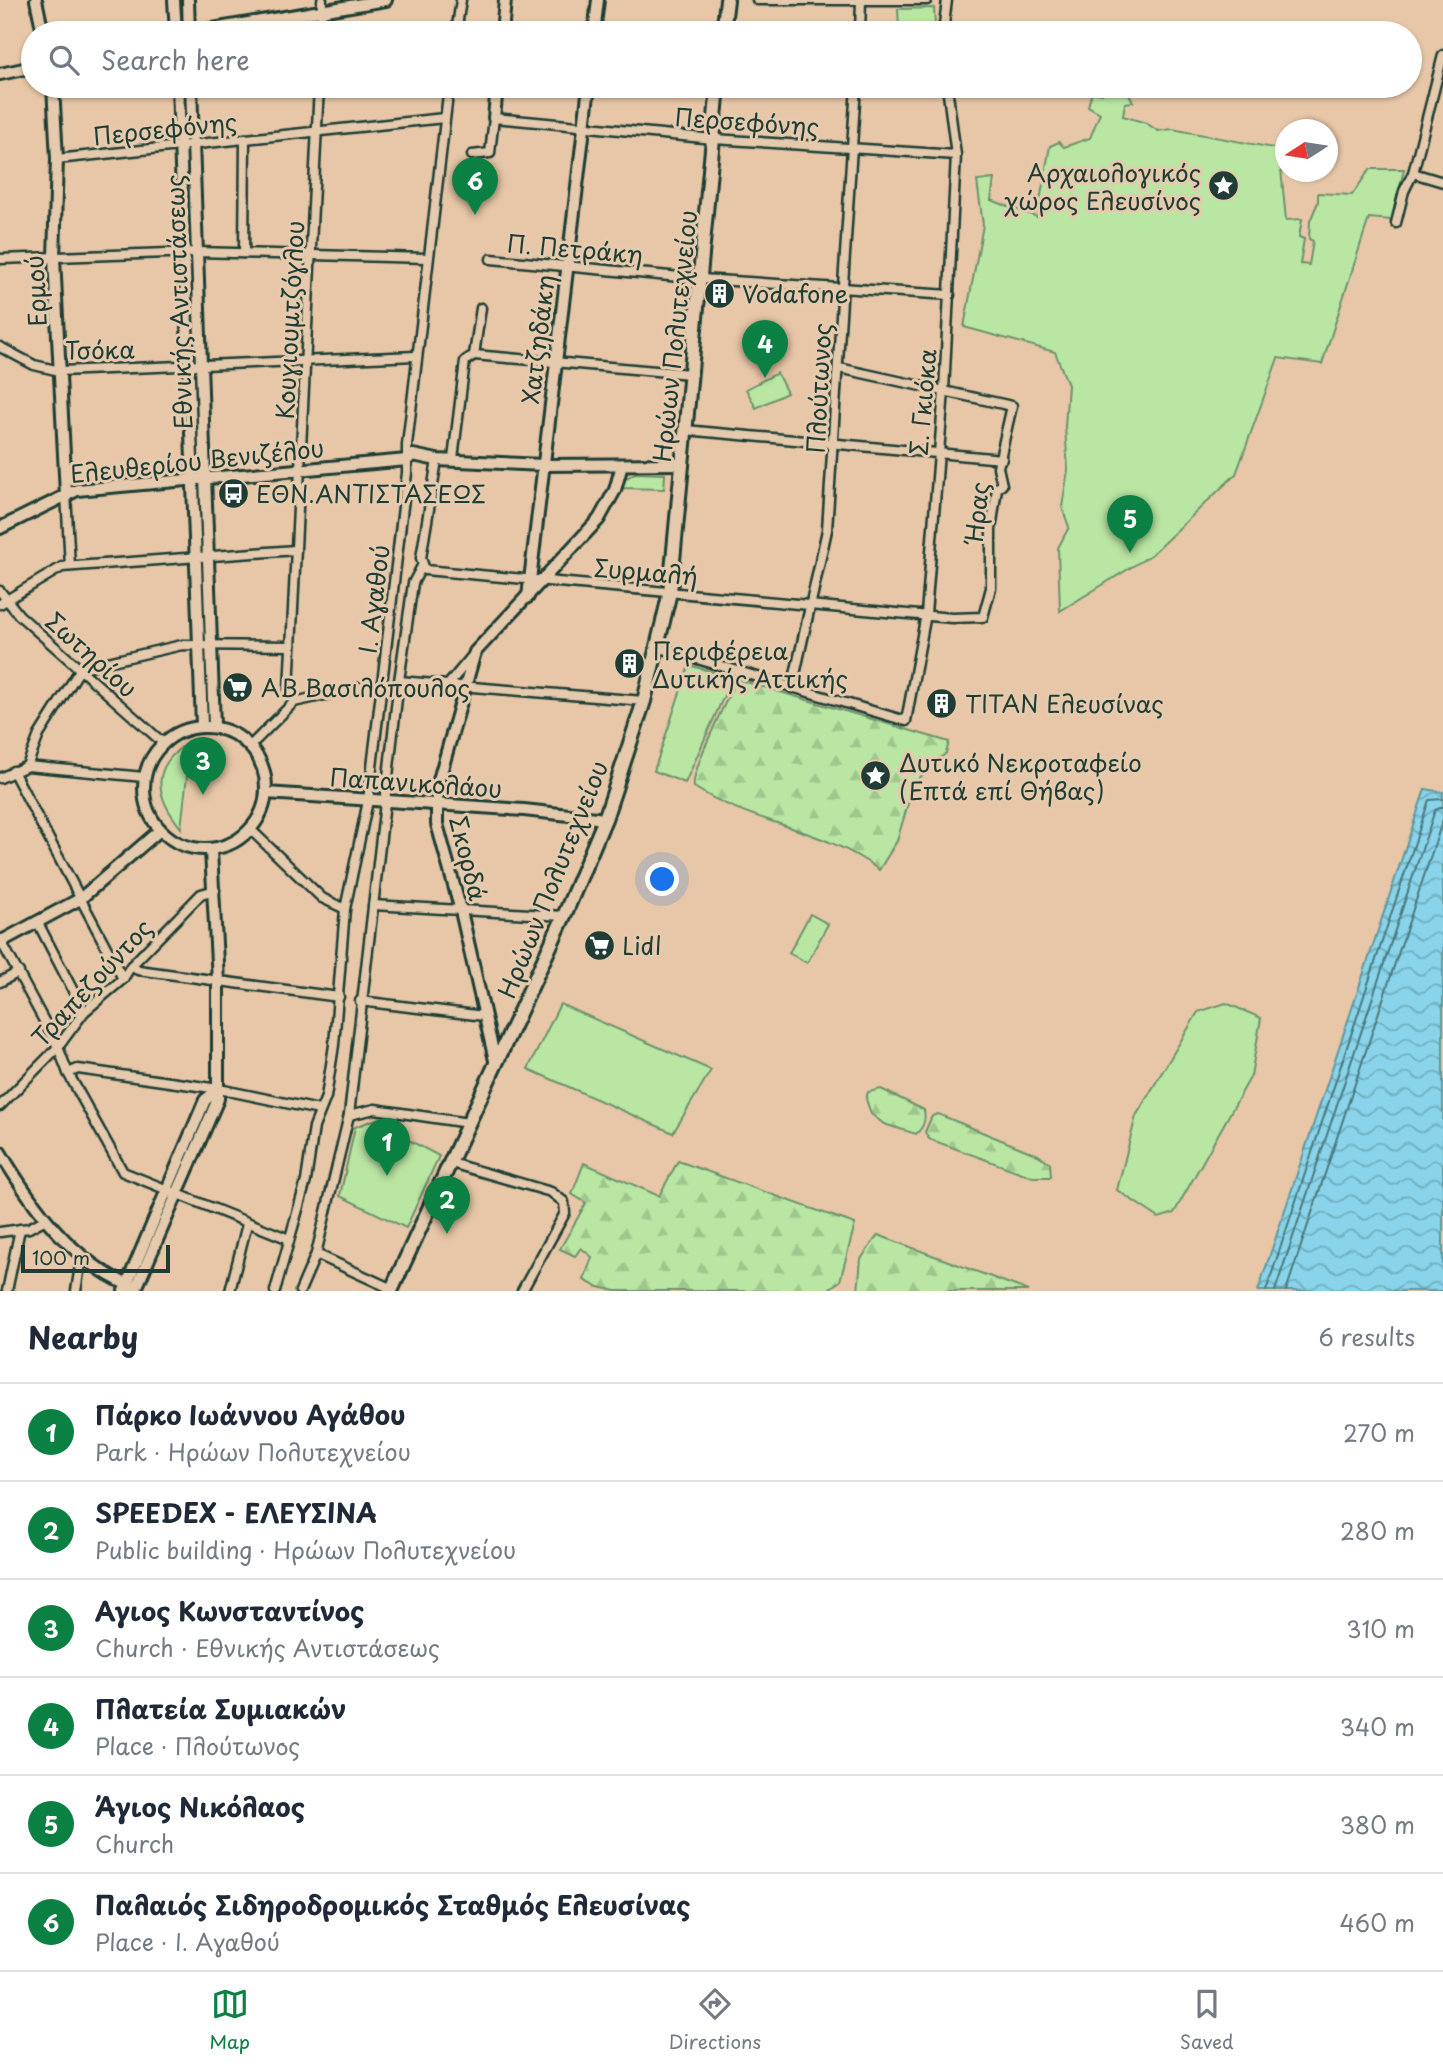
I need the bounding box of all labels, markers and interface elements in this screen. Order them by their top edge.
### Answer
search box [21,21,1422,98]
text: Search here [101,40,250,79]
icon: search [45,41,83,79]
street label: Περσεφόνης [674,98,820,144]
street label: Περσεφόνης [91,103,239,153]
north arrow [1275,119,1338,182]
place label: Αρχαιολογικός χώρος Ελευσίνος [1004,154,1201,218]
pin: 6 [452,157,498,215]
place icon: Αρχαιολογικός χώρος Ελευσίνος [1207,169,1241,203]
street label: Εθνικής Αντιστάσεως [156,174,200,430]
street label: Ηρώων Πολυτεχνείου [643,208,705,464]
street label: Κουγιουμτζόγλου [266,220,312,420]
street label: Π. Πετράκη [505,224,645,272]
street label: Ερμού [15,254,55,328]
street label: Χατζηδάκη [511,272,563,406]
place label: Vodafone [742,275,848,311]
building icon: Vodafone [702,276,736,310]
pin: 4 [742,320,788,378]
street label: Πλούτωνος [797,322,839,454]
street label: Τσόκα [65,330,136,368]
street label: Σ. Γκιόκα [899,347,945,457]
street label: Ελευθερίου Βενιζέλου [68,429,326,491]
place label: ΕΘΝ.ΑΝΤΙΣΤΑΣΕΩΣ [256,475,486,511]
bus stop icon: ΕΘΝ.ΑΝΤΙΣΤΑΣΕΩΣ [216,476,250,510]
street label: Ήρας [955,480,997,548]
pin: 5 [1107,495,1153,553]
street label: Ι. Αγαθού [348,542,398,656]
street label: Συρμαλή [593,549,699,593]
street label: Σωτηρίου [38,603,146,705]
place label: Περιφέρεια Δυτικής Αττικής [652,632,848,696]
building icon: Περιφέρεια Δυτικής Αττικής [612,647,646,681]
place label: ΑΒ Βασιλόπουλος [261,669,470,705]
supermarket icon: ΑΒ Βασιλόπουλος [221,670,255,704]
place label: TITAN Ελευσίνας [965,685,1164,721]
building icon: TITAN Ελευσίνας [925,686,959,720]
pin: 3 [180,737,226,795]
place label: Δυτικό Νεκροταφείο (Επτά επί Θήβας) [899,744,1142,808]
street label: Ηρώων Πολυτεχνείου [488,755,616,1003]
street label: Παπανικολάου [329,758,503,806]
place icon: Δυτικό Νεκροταφείο (Επτά επί Θήβας) [859,759,893,793]
street label: Σκορδά [441,812,497,904]
your location [645,862,679,896]
street label: Τραπεζούντος [22,910,160,1054]
place label: Lidl [622,927,662,963]
supermarket icon: Lidl [582,928,616,962]
pin: 1 [364,1118,410,1176]
pin: 2 [424,1176,470,1234]
scale bar [21,1242,170,1274]
text: 100 m [32,1243,90,1271]
text: Nearby [28,1314,138,1359]
text: 6 results [1319,1319,1415,1354]
text: Πάρκο Ιωάννου Αγάθου [95,1395,406,1434]
text: 1 [46,1415,57,1450]
text: 270 m [1343,1415,1415,1450]
text: Park · Ηρώων Πολυτεχνείου [95,1434,411,1469]
text: SPEEDEX - ΕΛΕΥΣΙΝΑ [95,1493,377,1532]
text: 2 [43,1513,59,1548]
text: 280 m [1340,1513,1415,1548]
text: Public building · Ηρώων Πολυτεχνείου [95,1532,516,1567]
text: Αγιος Κωνσταντίνος [95,1591,364,1630]
text: 3 [43,1611,59,1646]
text: 310 m [1346,1611,1415,1646]
text: Church · Εθνικής Αντιστάσεως [95,1630,440,1665]
text: Πλατεία Συμιακών [95,1689,346,1728]
text: 4 [43,1709,59,1744]
text: 340 m [1340,1709,1415,1744]
text: Place · Πλούτωνος [95,1728,300,1763]
text: Άγιος Νικόλαος [95,1787,305,1826]
text: 5 [44,1807,58,1842]
text: 380 m [1340,1807,1415,1842]
text: Church [95,1826,174,1861]
text: Παλαιός Σιδηροδρομικός Σταθμός Ελευσίνας [95,1885,690,1924]
text: 6 [43,1905,59,1940]
text: 460 m [1340,1905,1415,1940]
text: Place · Ι. Αγαθού [95,1924,280,1959]
tab: Map [209,1985,250,2055]
tab: Directions [669,1985,761,2055]
tab: Saved [1180,1985,1234,2055]

